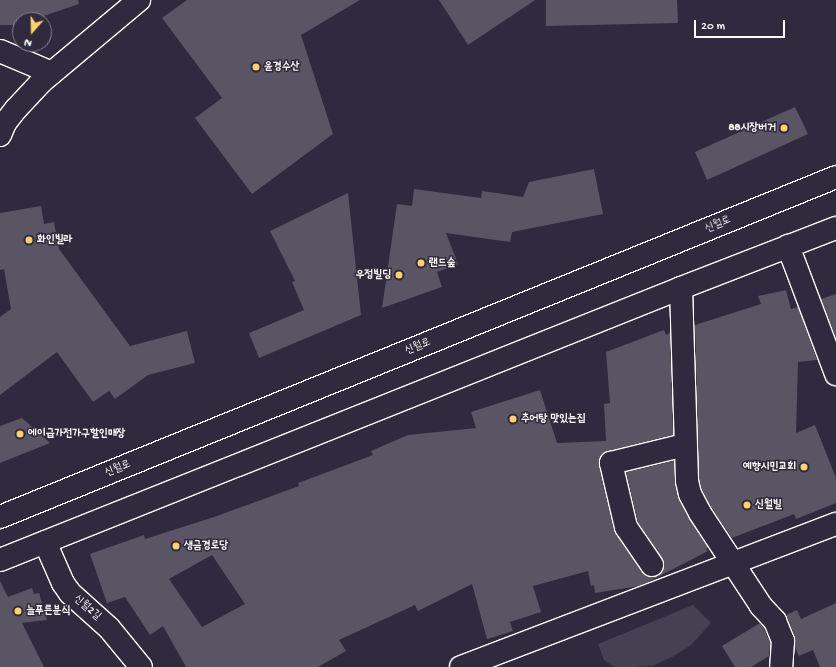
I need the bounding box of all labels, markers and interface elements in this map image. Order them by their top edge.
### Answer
north arrow [12,12,52,52]
scale bar [696,12,787,38]
text: 20 m [701,20,725,34]
text: N [23,35,34,49]
place label: 윤경수산 [264,60,299,74]
marker: 윤경수산 [251,62,261,72]
place label: 88시장버거 [729,121,776,135]
marker: 88시장버거 [779,123,789,133]
street label: 신월로 [703,214,733,236]
place label: 화인빌라 [37,233,72,247]
marker: 화인빌라 [24,235,34,245]
place label: 랜드숲 [429,256,456,270]
marker: 랜드숲 [416,258,426,268]
place label: 우정빌딩 [356,268,391,282]
marker: 우정빌딩 [394,270,404,280]
street label: 신월로 [403,336,433,358]
place label: 추어탕 맛있는집 [521,412,586,426]
marker: 추어탕 맛있는집 [508,414,518,424]
place label: 에이급가전가구할인매장 [28,427,125,441]
marker: 에이급가전가구할인매장 [15,429,25,439]
street label: 신월로 [103,458,133,480]
place label: 예향시민교회 [743,460,796,474]
marker: 예향시민교회 [799,462,809,472]
place label: 신월빌 [755,498,782,512]
marker: 신월빌 [742,500,752,510]
place label: 생금경로당 [184,539,228,553]
marker: 생금경로당 [171,541,181,551]
street label: 신월2길 [71,593,103,623]
place label: 늘푸른분식 [26,604,70,618]
marker: 늘푸른분식 [13,606,23,616]

